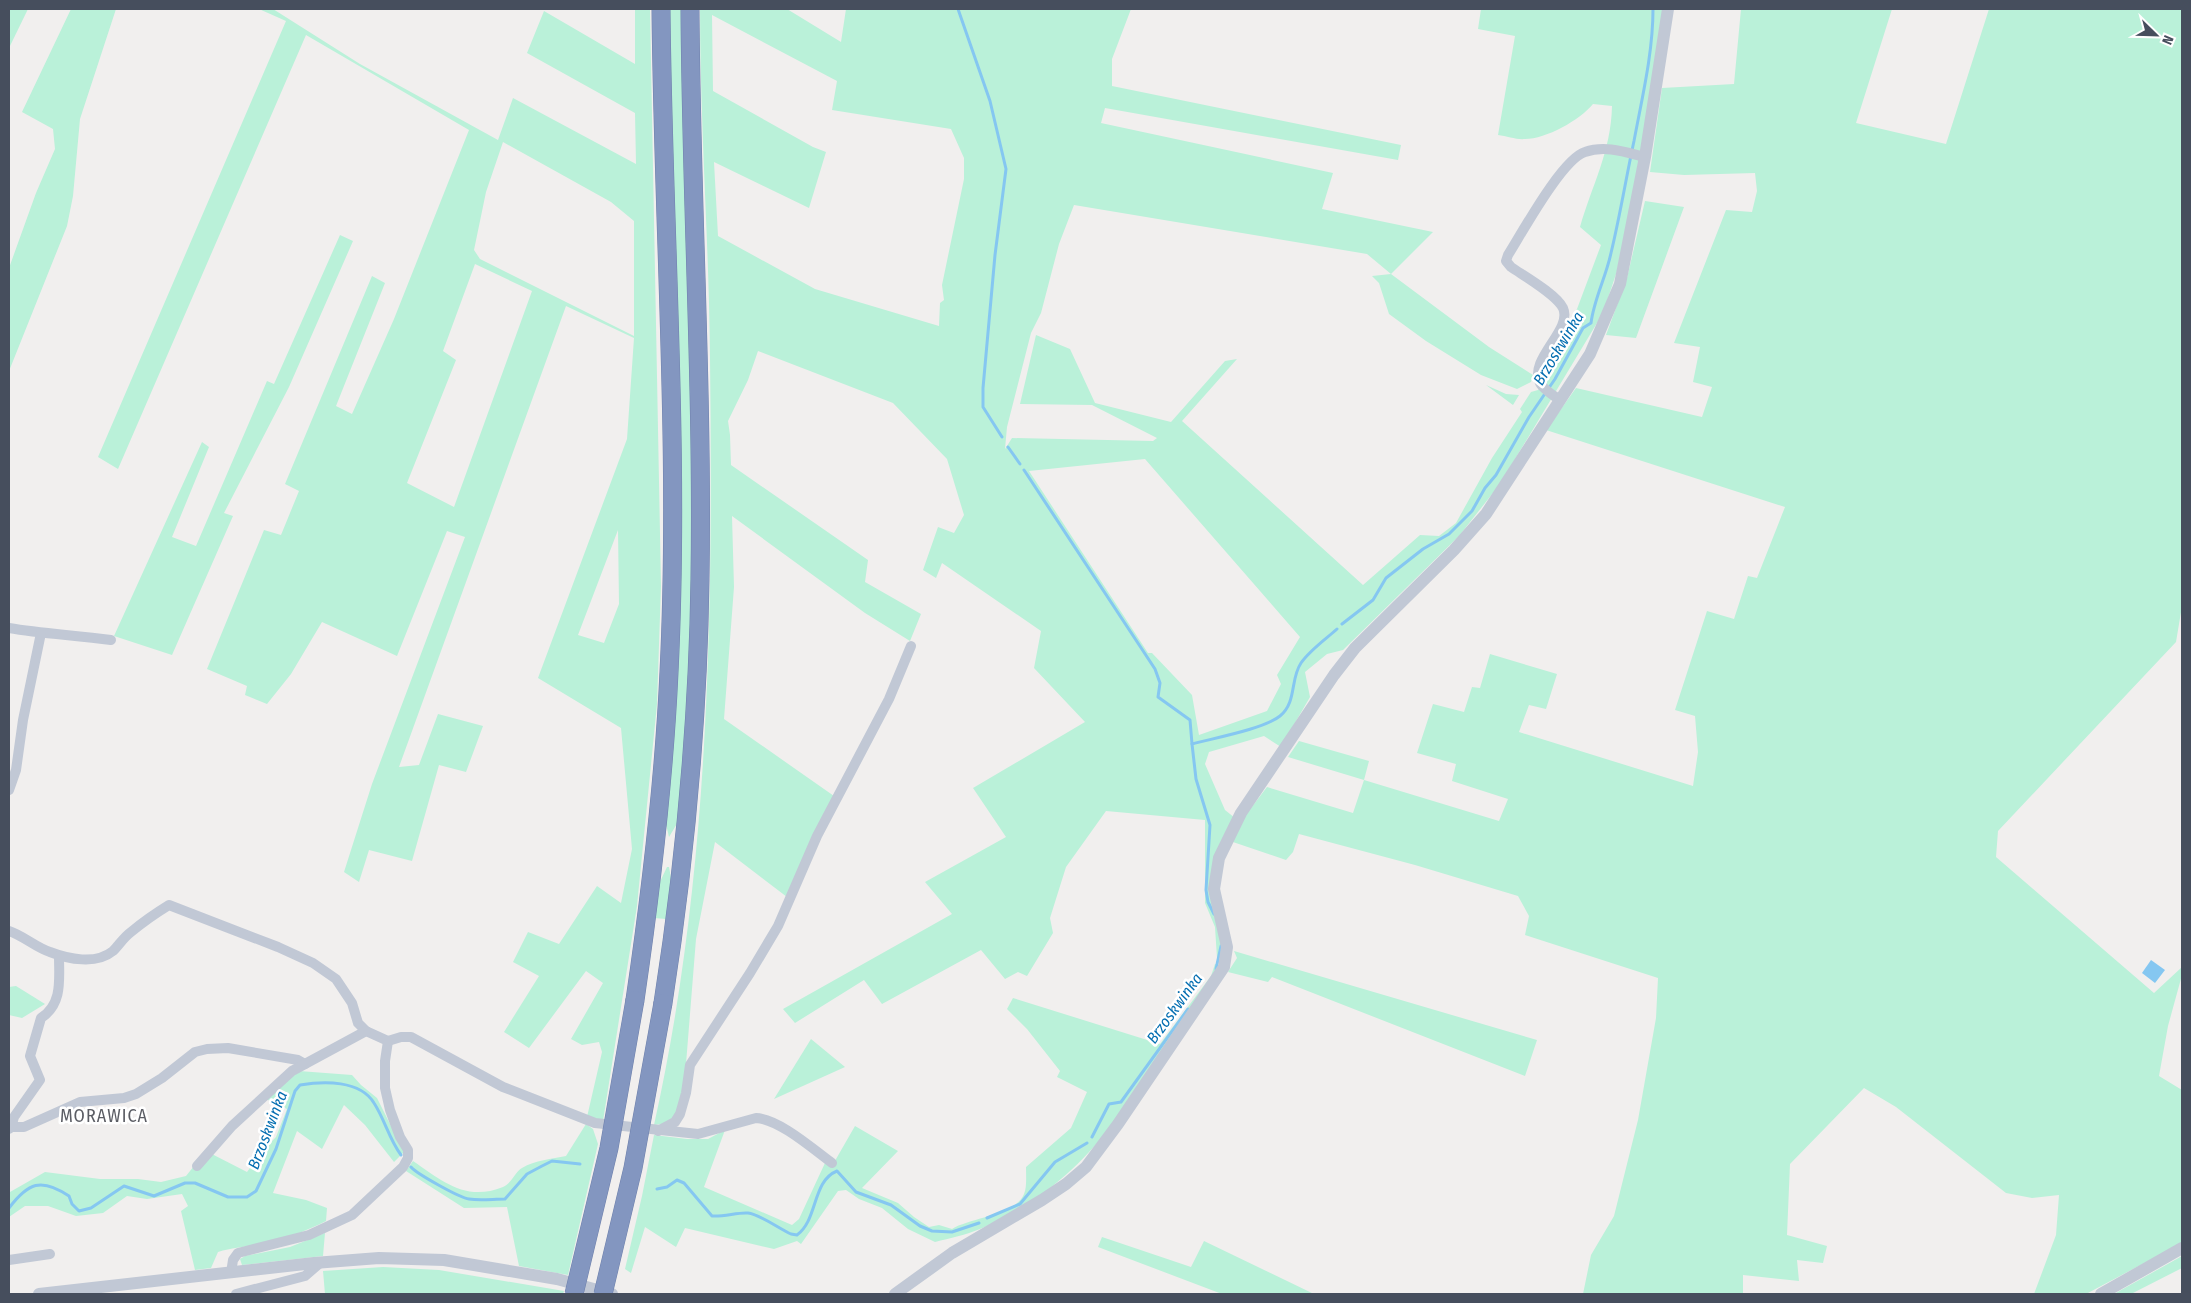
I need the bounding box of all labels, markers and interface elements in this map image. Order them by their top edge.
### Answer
north arrow [2131,10,2181,60]
text: N [2158,33,2177,47]
water label: Brzoskwinka [1529,308,1588,388]
water label: Brzoskwinka [1143,969,1206,1047]
water label: Brzoskwinka [244,1088,291,1172]
district label: MORAWICA [60,1105,148,1127]

